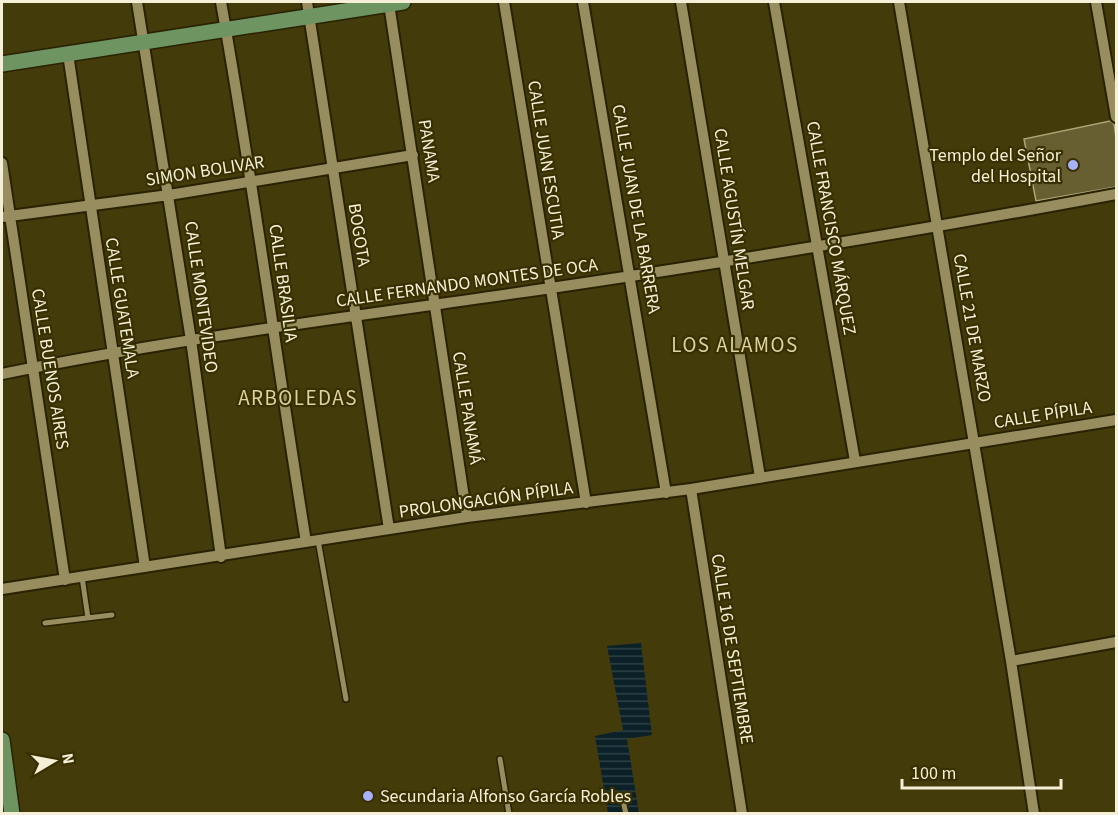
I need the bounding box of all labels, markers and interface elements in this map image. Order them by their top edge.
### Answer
street label: CALLE JUAN ESCUTIA [521,79,571,241]
street label: CALLE JUAN DE LA BARRERA [605,102,667,316]
street label: PANAMA [412,118,446,184]
street label: CALLE FRANCISCO MÁRQUEZ [800,119,862,337]
street label: CALLE AGUSTÍN MELGAR [707,126,761,312]
place label: Templo del Señor del Hospital [929,143,1062,189]
street label: SIMON BOLIVAR [144,149,266,193]
marker: Templo del Señor del Hospital [1066,158,1080,172]
street label: BOGOTA [342,202,376,269]
street label: CALLE MONTEVIDEO [178,220,224,375]
street label: CALLE BRASILIA [262,222,304,344]
street label: CALLE GUATEMALA [99,236,146,380]
street label: CALLE FERNANDO MONTES DE OCA [334,252,600,314]
street label: CALLE 21 DE MARZO [947,252,997,404]
street label: CALLE BUENOS AIRES [25,287,75,451]
district label: LOS ALAMOS [671,330,799,360]
street label: CALLE PANAMÁ [446,350,488,466]
district label: ARBOLEDAS [238,383,358,413]
street label: CALLE PÍPILA [992,395,1094,435]
street label: PROLONGACIÓN PÍPILA [397,475,575,525]
street label: CALLE 16 DE SEPTIEMBRE [705,552,759,746]
north arrow [24,731,84,791]
text: N [56,751,80,766]
scale bar [902,752,1061,790]
text: 100 m [911,761,956,786]
place label: Secundaria Alfonso García Robles [380,784,631,809]
marker: Secundaria Alfonso García Robles [361,789,375,803]

